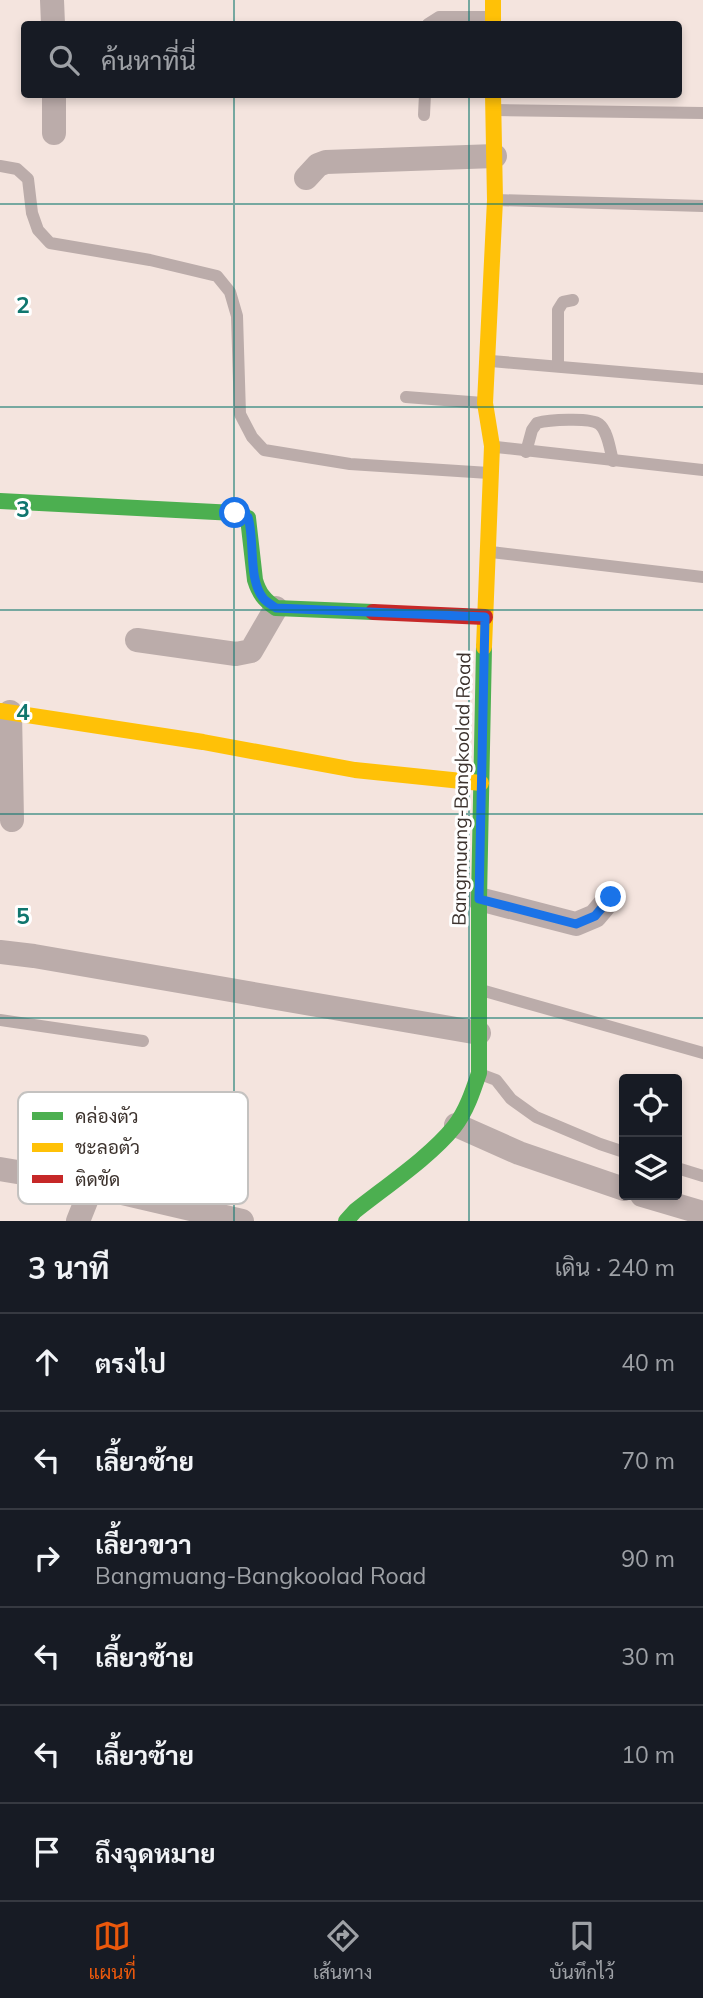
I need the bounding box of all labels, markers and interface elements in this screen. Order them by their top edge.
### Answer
search box [21,21,682,98]
icon: search [45,41,83,79]
text: ค้นหาที่นี่ [101,44,196,77]
text: 2 [16,290,30,319]
text: 3 [16,494,30,523]
route start [219,497,250,528]
street label: Bangmuang-Bangkoolad Road [447,652,475,926]
text: 4 [16,697,30,726]
route end [595,881,626,912]
text: 5 [16,901,30,930]
map controls [619,1074,682,1200]
button: locate [619,1074,682,1137]
legend [18,1092,248,1204]
text: คล่องตัว [75,1104,139,1128]
text: ชะลอตัว [75,1135,140,1159]
button: layers [619,1137,682,1200]
text: ติดขัด [75,1167,120,1191]
text: 3 นาที [28,1249,109,1287]
text: เดิน · 240 m [555,1253,675,1282]
icon: ahead [28,1343,66,1381]
text: ตรงไป [95,1347,166,1380]
text: 40 m [621,1348,675,1377]
icon: left [28,1441,66,1479]
text: เลี้ยวซ้าย [95,1445,194,1478]
text: 70 m [621,1446,675,1475]
text: เลี้ยวขวา [95,1528,192,1561]
icon: right [28,1539,66,1577]
text: 90 m [621,1544,675,1573]
text: Bangmuang-Bangkoolad Road [95,1561,426,1590]
icon: left [28,1637,66,1675]
text: เลี้ยวซ้าย [95,1641,194,1674]
text: 30 m [621,1642,675,1671]
icon: left [28,1735,66,1773]
text: เลี้ยวซ้าย [95,1739,194,1772]
text: 10 m [621,1740,675,1769]
icon: arrive [28,1833,66,1871]
text: ถึงจุดหมาย [95,1837,216,1870]
tab: แผนที่ [89,1917,136,1984]
tab: เส้นทาง [313,1917,372,1984]
tab: บันทึกไว้ [549,1917,614,1984]

